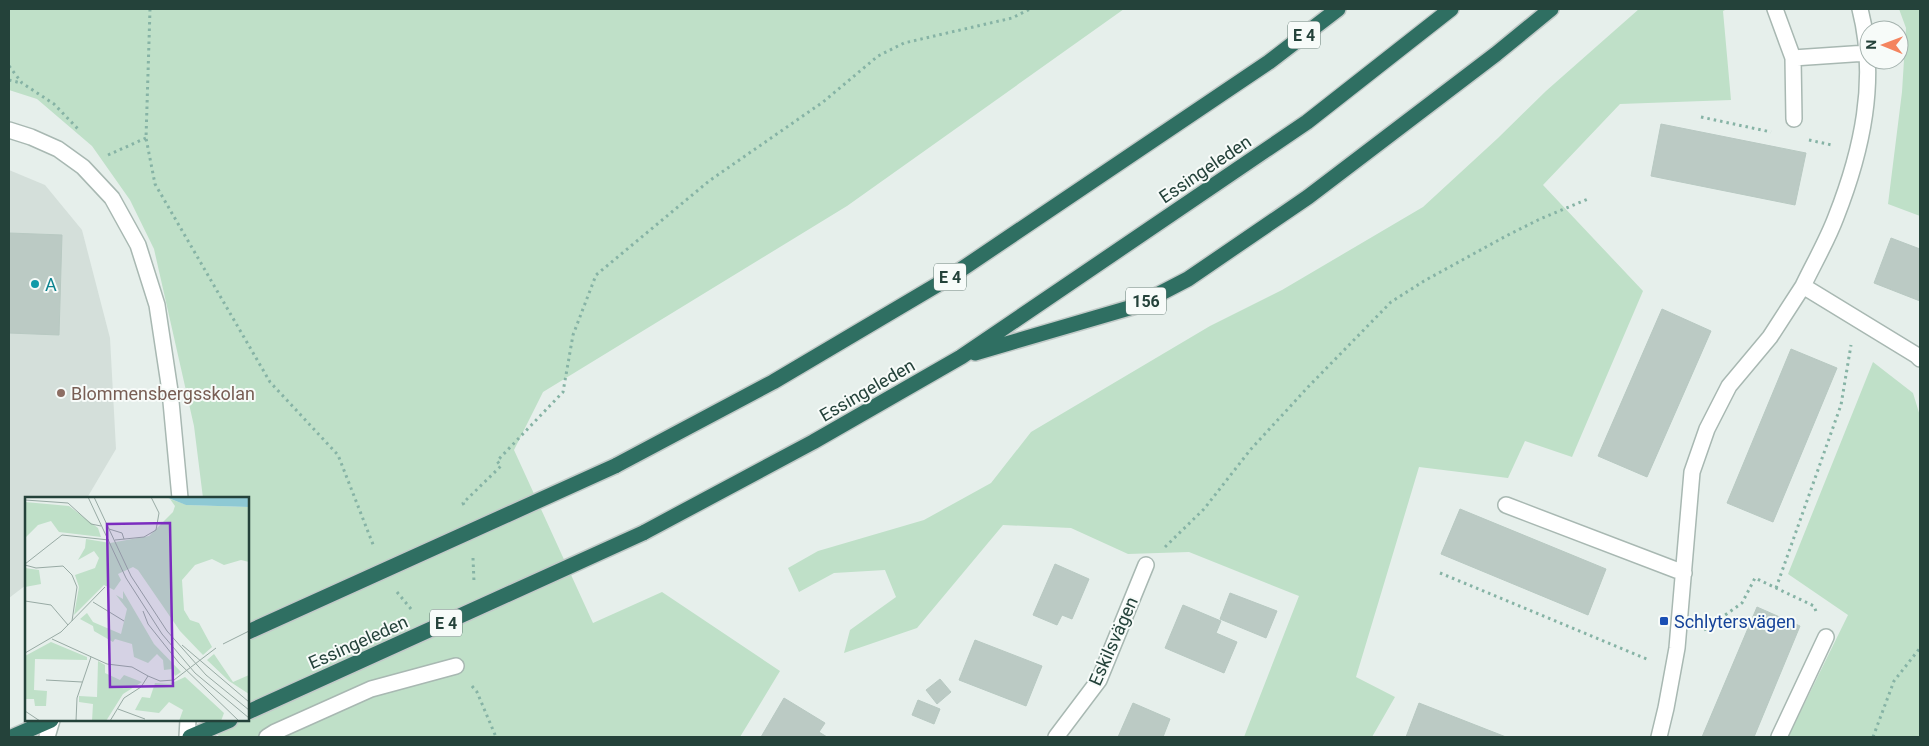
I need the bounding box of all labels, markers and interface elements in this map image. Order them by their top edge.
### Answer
north arrow [1859,20,1909,70]
road number: E 4 [1288,22,1320,48]
text: N [1863,40,1879,50]
street label: Essingeleden [1155,131,1255,207]
road number: E 4 [934,264,966,290]
place label: A [45,274,57,295]
marker: A [29,278,41,290]
road number: 156 [1126,288,1166,314]
street label: Essingeleden [816,354,918,426]
place label: Blommensbergsskolan [71,383,255,404]
marker: Blommensbergsskolan [55,387,67,399]
inset map [25,497,249,721]
street label: Eskilsvägen [1084,593,1142,689]
road number: E 4 [430,610,462,636]
street label: Essingeleden [305,611,411,673]
place label: Schlytersvägen [1674,611,1796,632]
marker: Schlytersvägen [1658,615,1670,627]

